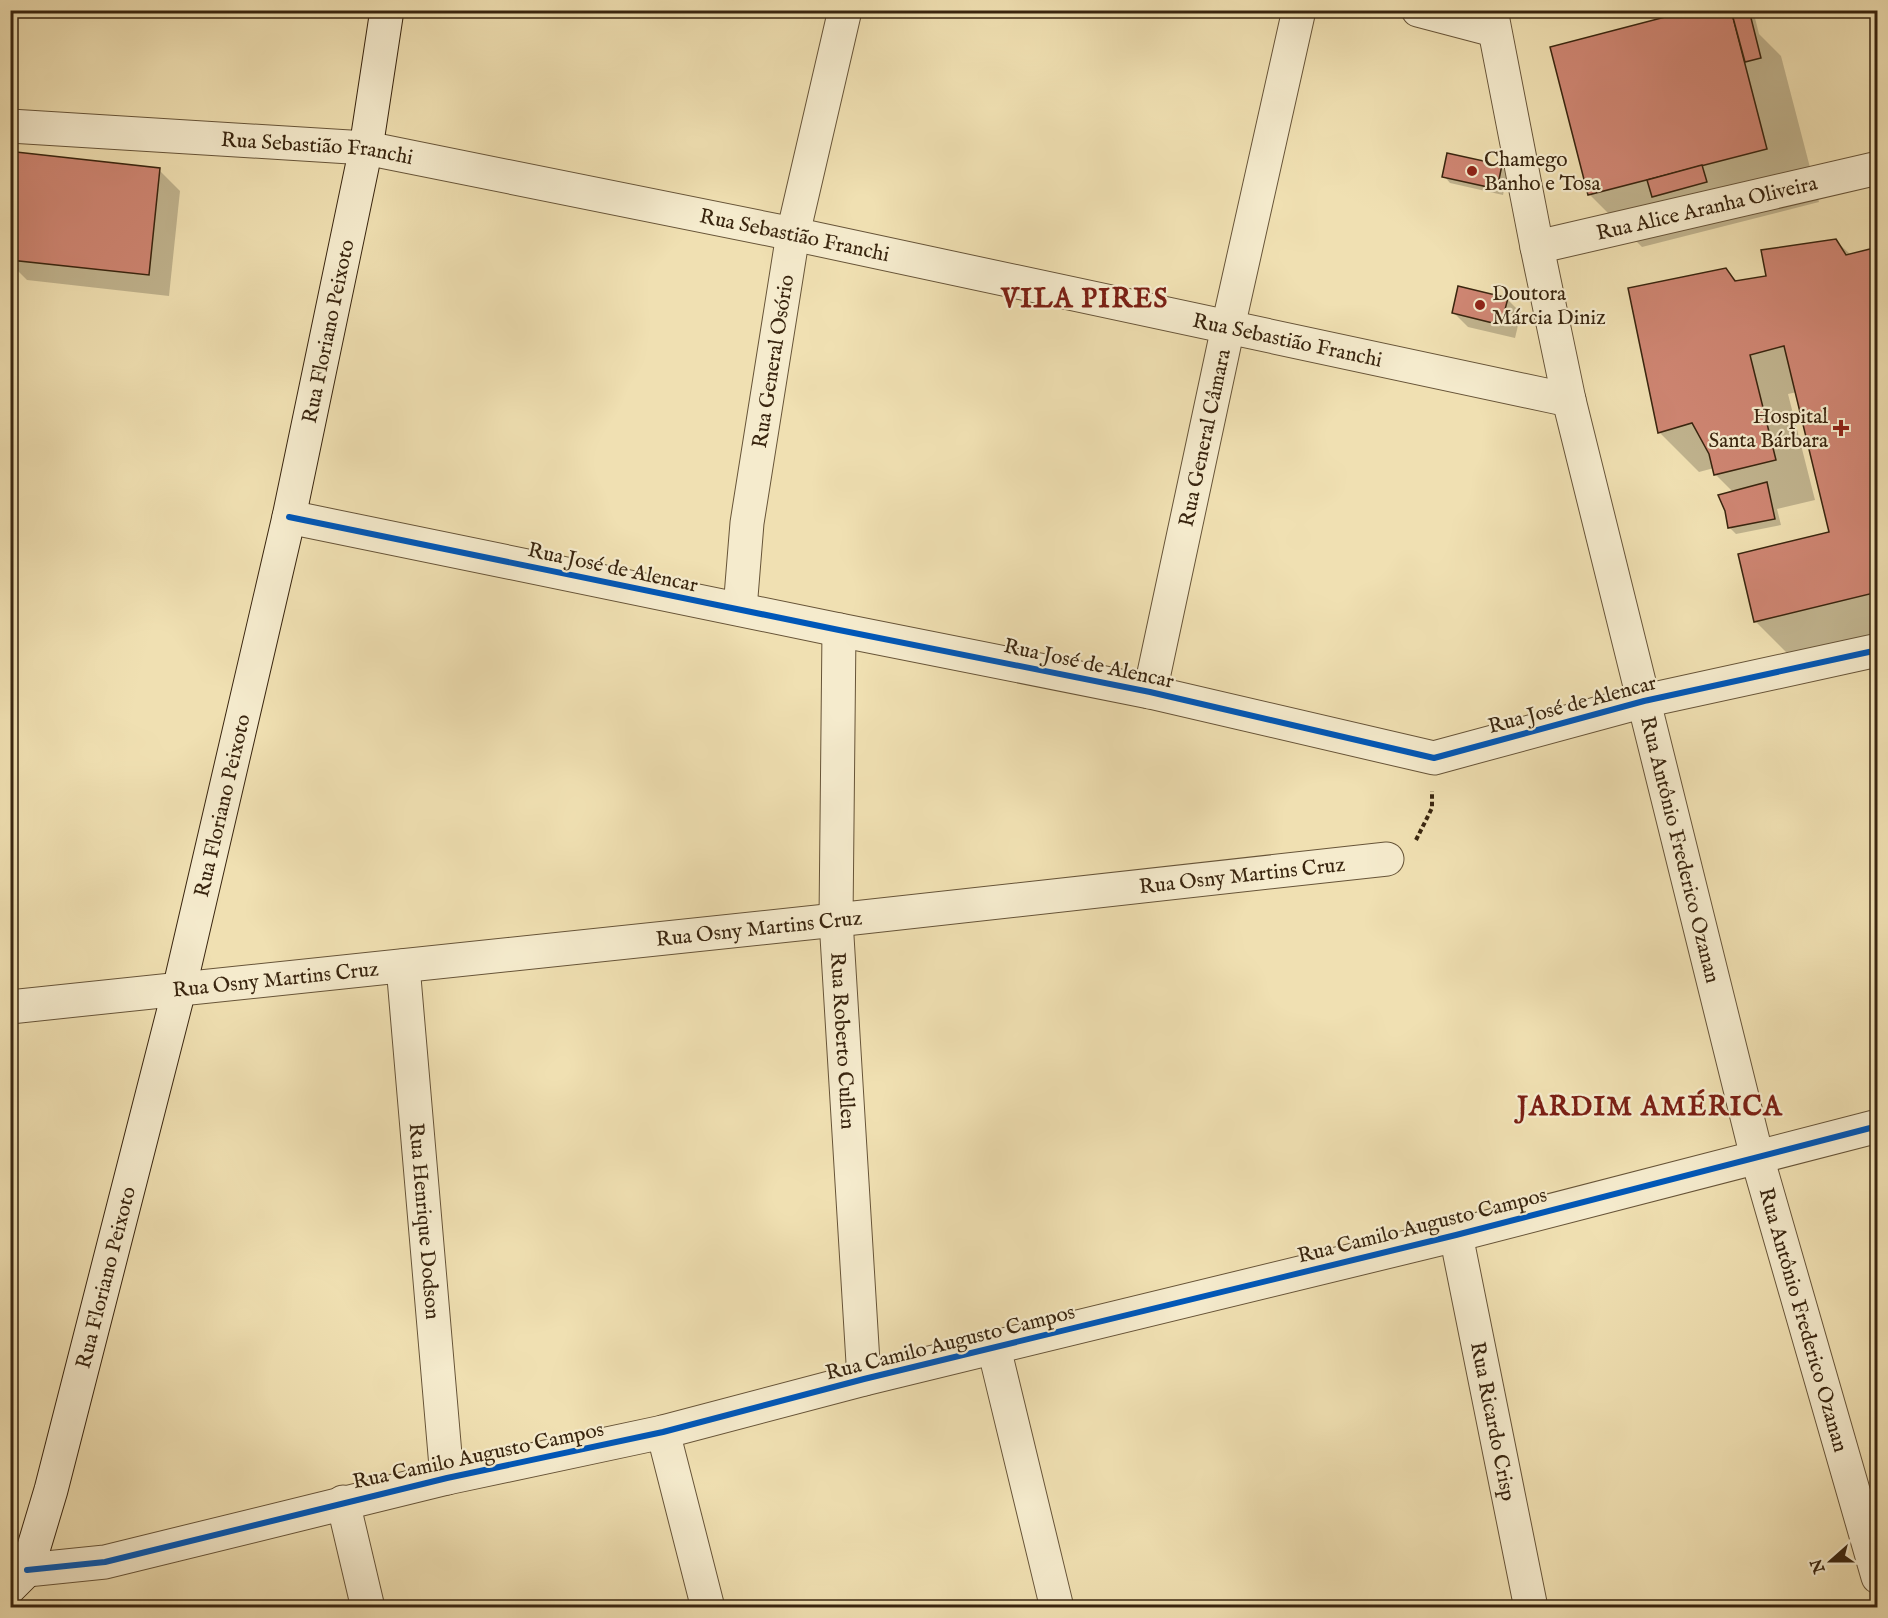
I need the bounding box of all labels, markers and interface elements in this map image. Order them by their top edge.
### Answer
street label: Rua Sebastião Franchi [220,127,415,172]
place label: Chamego Banho e Tosa [1484,147,1601,198]
marker: Chamego Banho e Tosa [1465,164,1479,178]
street label: Rua Alice Aranha Oliveira [1594,170,1821,248]
street label: Rua Sebastião Franchi [697,204,892,269]
street label: Rua Floriano Peixoto [297,237,362,426]
street label: Rua General Osório [747,273,801,450]
place label: Doutora Márcia Diniz [1492,281,1606,332]
district label: VILA PIRES [1000,283,1169,317]
marker: Doutora Márcia Diniz [1473,298,1487,312]
street label: Rua Sebastião Franchi [1190,308,1385,375]
street label: Rua General Câmara [1174,346,1238,529]
place label: Hospital Santa Bárbara [1708,404,1829,455]
marker: Hospital Santa Bárbara [1832,419,1850,437]
street label: Rua José de Alencar [525,537,700,600]
street label: Rua José de Alencar [1001,633,1176,696]
street label: Rua José de Alencar [1485,670,1660,741]
street label: Rua Floriano Peixoto [189,712,258,900]
street label: Rua Antônio Frederico Ozanan [1633,714,1725,986]
street label: Rua Osny Martins Cruz [1138,852,1347,901]
street label: Rua Osny Martins Cruz [655,905,864,954]
street label: Rua Roberto Cullen [823,951,861,1130]
street label: Rua Osny Martins Cruz [171,956,380,1005]
district label: JARDIM AMÉRICA [1514,1089,1783,1125]
street label: Rua Henrique Dodson [402,1122,445,1321]
street label: Rua Camilo Augusto Campos [1295,1182,1550,1271]
street label: Rua Floriano Peixoto [71,1184,143,1372]
street label: Rua Antônio Frederico Ozanan [1752,1185,1853,1455]
street label: Rua Camilo Augusto Campos [823,1299,1078,1388]
street label: Rua Ricardo Crisp [1463,1340,1521,1504]
street label: Rua Camilo Augusto Campos [350,1417,606,1496]
north arrow [1801,1531,1861,1591]
text: N [1807,1555,1831,1577]

